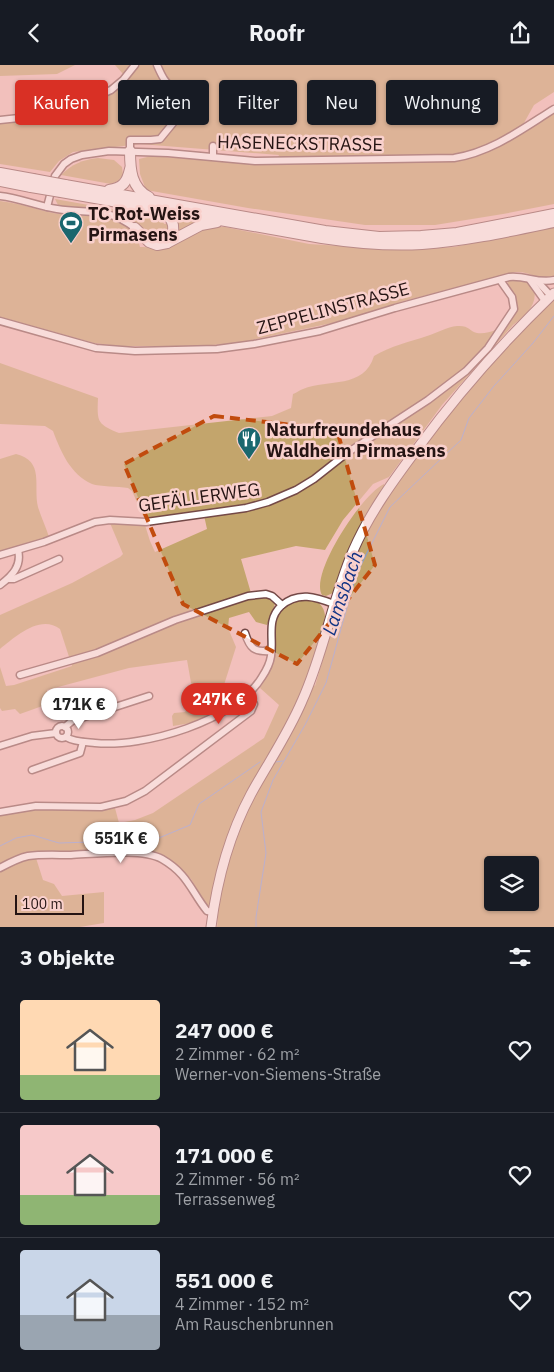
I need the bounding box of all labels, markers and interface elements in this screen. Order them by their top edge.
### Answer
text: Roofr [249,18,305,47]
icon: back [20,19,48,47]
icon: share [506,19,534,47]
chip: Kaufen [15,80,108,125]
chip: Mieten [118,80,209,125]
chip: Filter [219,80,297,125]
chip: Neu [307,80,376,125]
chip: Wohnung [386,80,498,125]
street label: HASENECKSTRASSE [217,130,383,156]
place label: TC Rot-Weiss Pirmasens [88,202,200,246]
sports icon: TC Rot-Weiss Pirmasens [58,210,84,244]
street label: ZEPPELINSTRASSE [254,277,412,339]
place label: Naturfreundehaus Waldheim Pirmasens [266,418,446,462]
restaurant icon: Naturfreundehaus Waldheim Pirmasens [236,426,262,460]
street label: GEFÄLLERWEG [137,477,261,517]
water label: Lamsbach [316,548,368,638]
pin: 247K € [178,683,260,725]
pin: 171K € [38,687,120,730]
text: 247K € [192,689,246,709]
text: 171K € [52,694,106,714]
pin: 551K € [80,821,162,864]
text: 551K € [94,828,148,848]
map controls [484,856,539,911]
button: layers [484,856,539,911]
scale bar [15,892,84,915]
text: 100 m [22,895,63,913]
text: 3 Objekte [20,943,115,971]
icon: filters [506,943,534,971]
text: 247 000 € [175,1016,274,1044]
icon: home [60,1020,120,1080]
icon: heart [506,1036,534,1064]
text: 2 Zimmer · 62 m² [175,1044,300,1064]
text: Werner-von-Siemens-Straße [175,1064,381,1084]
text: 171 000 € [175,1141,274,1169]
icon: home [60,1145,120,1205]
icon: heart [506,1161,534,1189]
text: 2 Zimmer · 56 m² [175,1169,300,1189]
text: Terrassenweg [175,1189,275,1209]
text: 551 000 € [175,1266,274,1294]
icon: home [60,1270,120,1330]
icon: heart [506,1286,534,1314]
text: 4 Zimmer · 152 m² [175,1294,309,1314]
text: Am Rauschenbrunnen [175,1314,334,1334]

